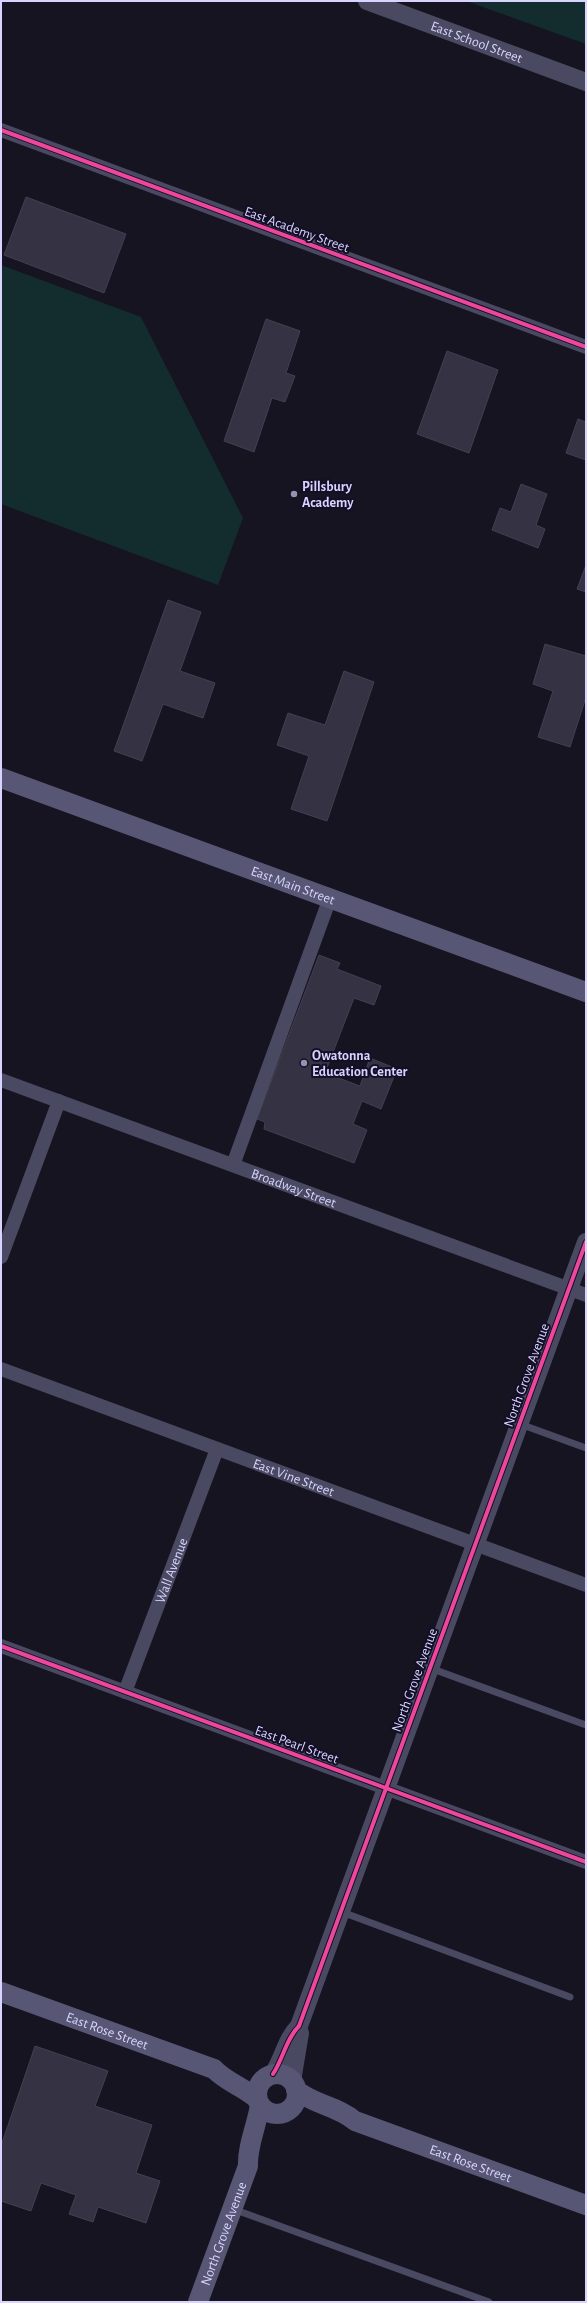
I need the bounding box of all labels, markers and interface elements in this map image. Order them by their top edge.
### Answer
street label: East School Street [429,19,525,66]
street label: East Academy Street [242,204,351,256]
place label: Pillsbury Academy [302,480,354,510]
marker: Pillsbury Academy [289,489,299,499]
street label: East Main Street [249,864,337,908]
place label: Owatonna Education Center [312,1049,408,1079]
marker: Owatonna Education Center [299,1058,309,1068]
street label: Broadway Street [249,1167,338,1211]
street label: North Grove Avenue [502,1322,552,1429]
street label: East Vine Street [251,1457,336,1500]
street label: Wall Avenue [153,1536,191,1605]
street label: North Grove Avenue [390,1627,440,1734]
street label: East Pearl Street [253,1723,341,1767]
street label: East Rose Street [64,2010,150,2053]
street label: East Rose Street [427,2143,514,2185]
street label: North Grove Avenue [199,2180,250,2288]

